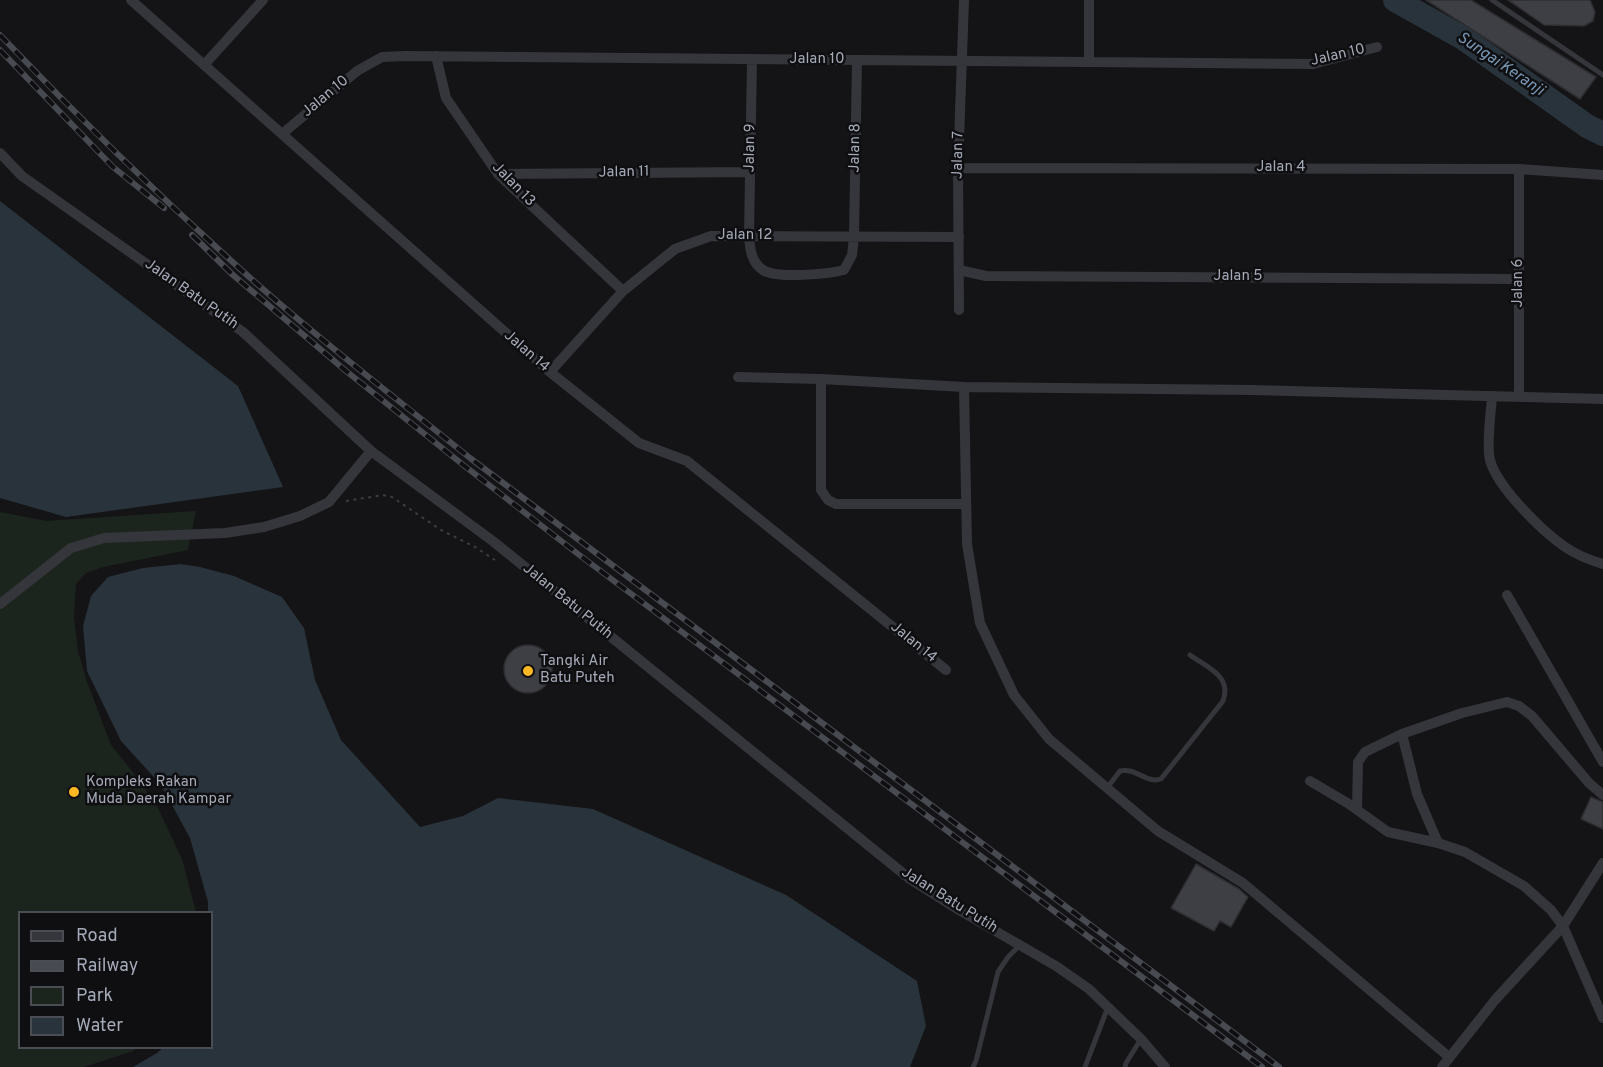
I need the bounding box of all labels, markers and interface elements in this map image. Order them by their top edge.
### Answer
water label: Sungai Keranji [1453,29,1547,101]
street label: Jalan 10 [1309,41,1367,71]
street label: Jalan 10 [789,51,845,69]
street label: Jalan 10 [299,72,353,122]
street label: Jalan 9 [742,123,760,173]
street label: Jalan 8 [847,123,865,173]
street label: Jalan 7 [950,131,968,179]
street label: Jalan 13 [488,159,538,211]
street label: Jalan 4 [1256,159,1306,177]
street label: Jalan 11 [598,164,650,182]
street label: Jalan 12 [718,227,772,245]
street label: Jalan Batu Putih [141,256,241,334]
street label: Jalan 6 [1510,258,1528,308]
street label: Jalan 5 [1213,268,1263,286]
street label: Jalan 14 [499,327,553,377]
street label: Jalan Batu Putih [518,560,616,644]
street label: Jalan 14 [886,619,940,667]
place label: Tangki Air Batu Puteh [540,653,615,688]
marker: Tangki Air Batu Puteh [521,664,535,678]
place label: Kompleks Rakan Muda Daerah Kampar [86,774,231,809]
marker: Kompleks Rakan Muda Daerah Kampar [67,785,81,799]
street label: Jalan Batu Putih [897,864,1001,938]
legend [18,911,213,1049]
text: Road [76,925,118,948]
text: Railway [76,955,138,978]
text: Park [76,985,113,1008]
text: Water [76,1015,123,1038]

